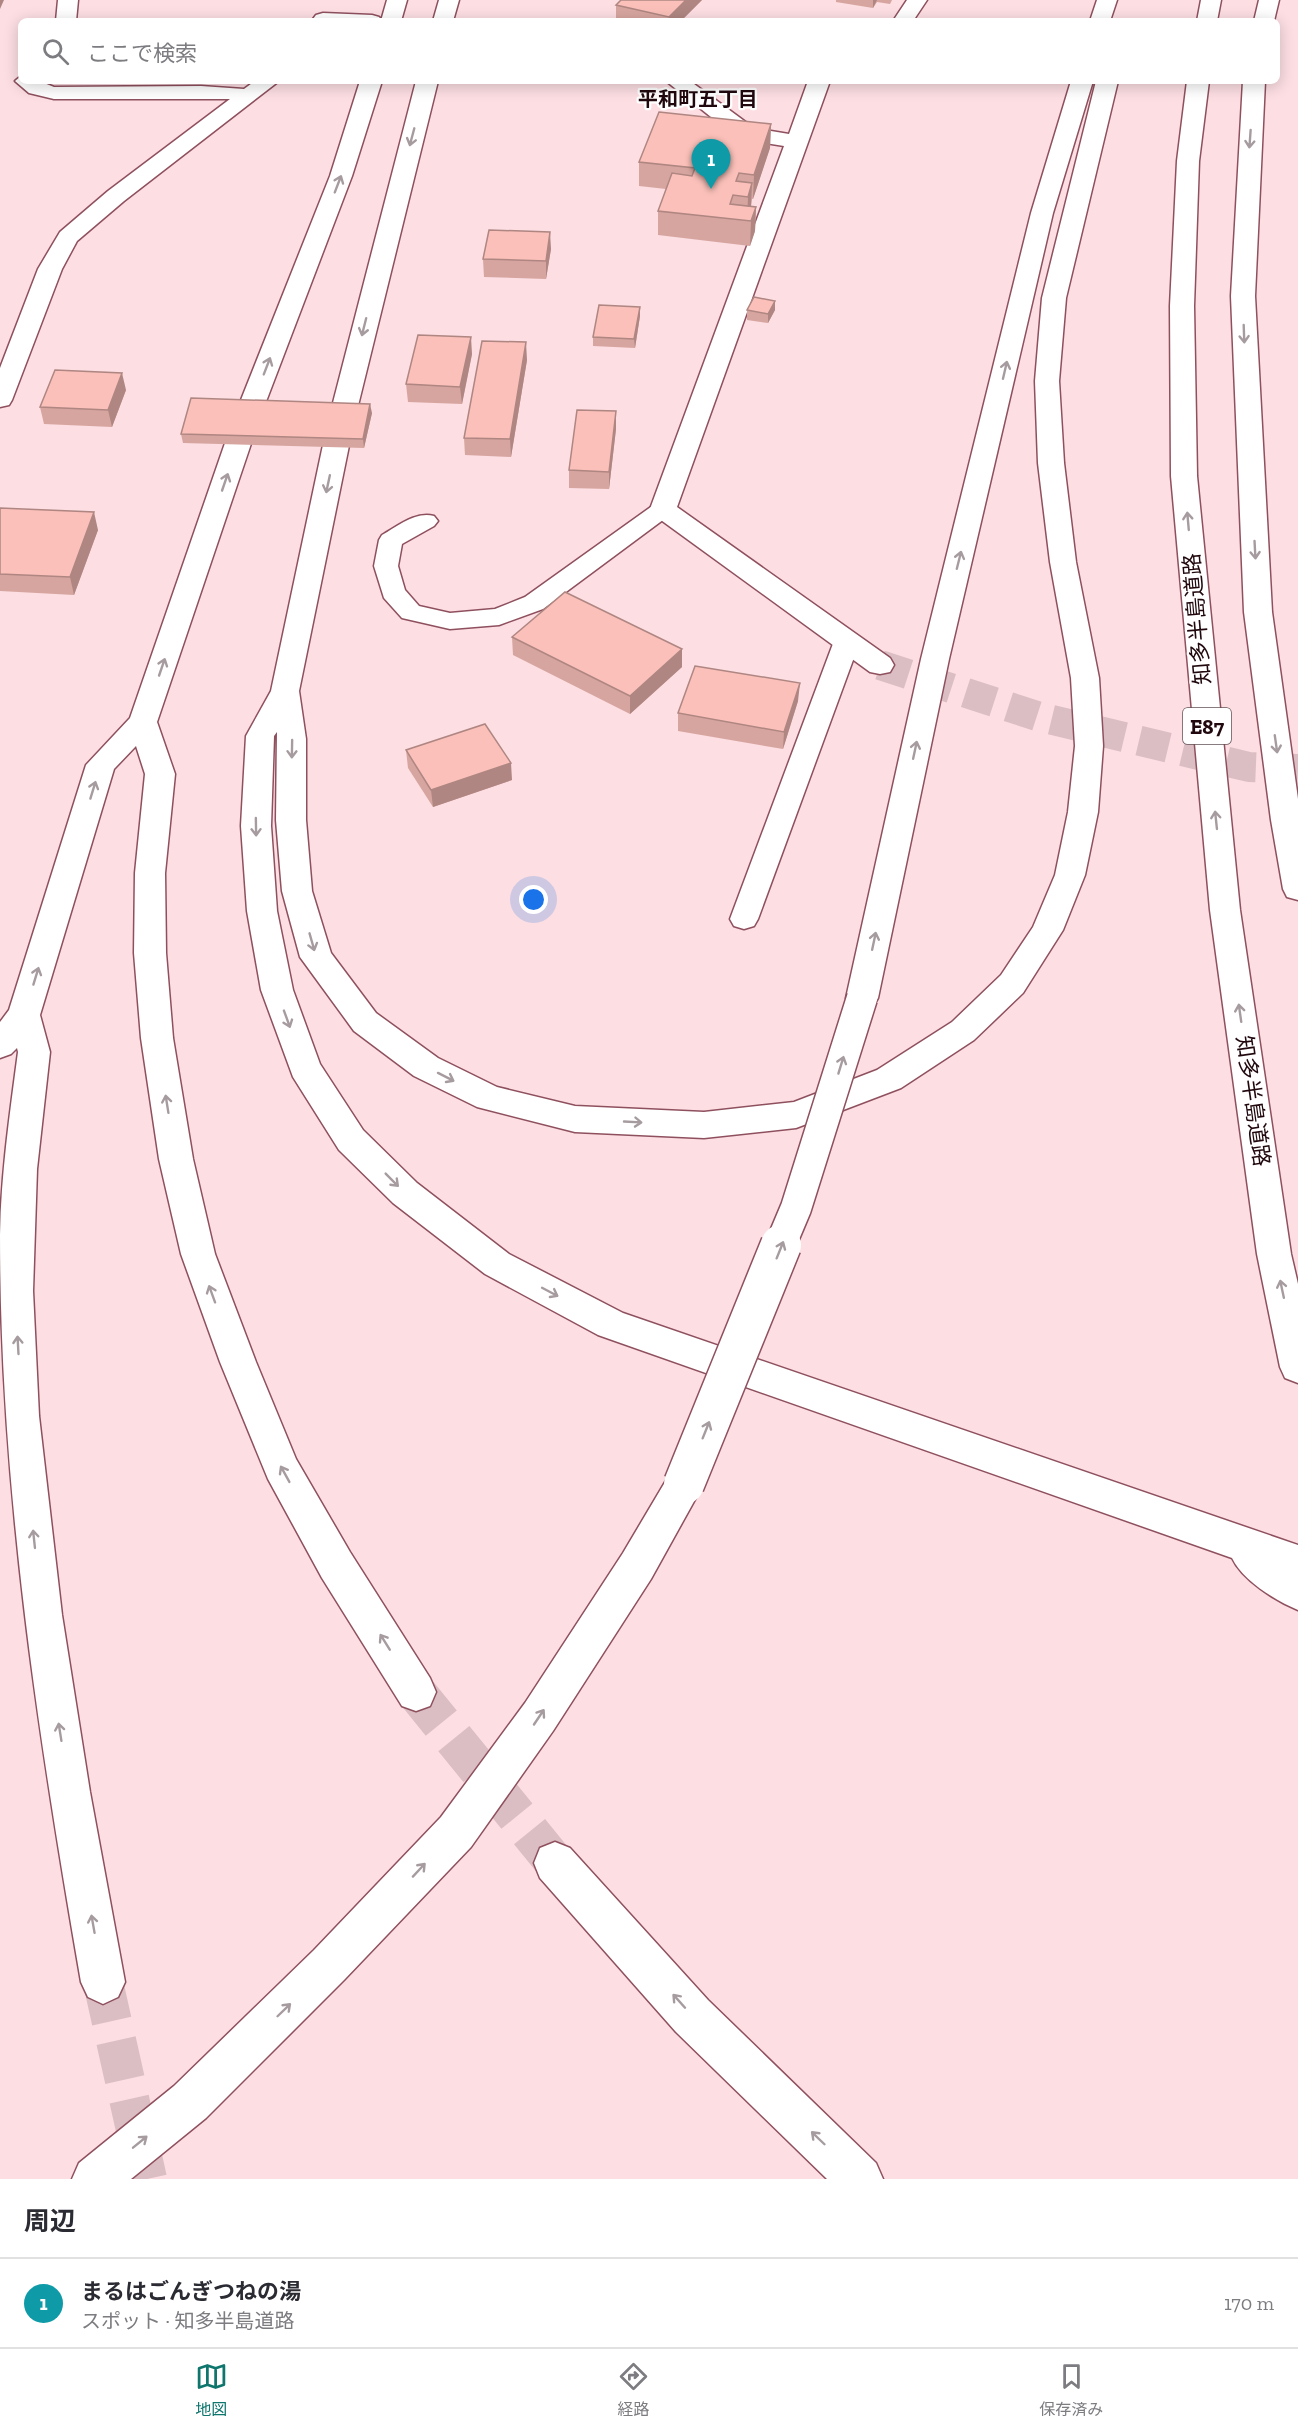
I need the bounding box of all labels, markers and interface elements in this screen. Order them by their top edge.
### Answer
search box [18,18,1280,84]
icon: search [39,35,72,68]
text: ここで検索 [87,40,197,67]
district label: 平和町五丁目 [638,87,758,111]
one-way arrow [405,128,417,147]
one-way arrow [1245,129,1256,149]
pin: 1 [692,140,730,189]
one-way arrow [333,175,344,194]
one-way arrow [358,317,370,336]
one-way arrow [1239,324,1250,344]
one-way arrow [262,357,273,376]
one-way arrow [999,361,1011,380]
one-way arrow [322,473,333,493]
one-way arrow [220,474,231,492]
one-way arrow [1182,511,1193,531]
one-way arrow [1249,539,1260,559]
one-way arrow [953,551,965,570]
street label: 知多半島道路 [1178,552,1216,686]
one-way arrow [157,658,168,677]
road number: E87 [1183,708,1231,744]
one-way arrow [1271,733,1282,753]
one-way arrow [286,739,298,759]
one-way arrow [910,741,921,760]
one-way arrow [88,781,99,800]
one-way arrow [1210,810,1221,830]
one-way arrow [251,817,262,837]
your location [519,885,548,914]
one-way arrow [869,931,881,950]
one-way arrow [307,932,318,951]
one-way arrow [31,967,42,986]
one-way arrow [1234,1004,1245,1023]
one-way arrow [283,1009,294,1028]
street label: 知多半島道路 [1230,1034,1276,1168]
one-way arrow [836,1056,847,1075]
one-way arrow [436,1071,454,1083]
one-way arrow [162,1095,173,1115]
one-way arrow [623,1116,642,1127]
one-way arrow [384,1173,399,1188]
one-way arrow [775,1241,786,1259]
one-way arrow [1276,1280,1287,1299]
one-way arrow [206,1285,217,1303]
one-way arrow [541,1287,559,1298]
one-way arrow [12,1335,23,1355]
one-way arrow [701,1422,712,1440]
one-way arrow [279,1466,290,1484]
one-way arrow [28,1529,39,1549]
one-way arrow [378,1634,390,1651]
one-way arrow [533,1709,545,1725]
one-way arrow [55,1723,66,1742]
one-way arrow [412,1863,427,1878]
one-way arrow [87,1915,98,1935]
one-way arrow [673,1994,687,2009]
one-way arrow [276,2003,291,2017]
one-way arrow [811,2131,826,2146]
one-way arrow [132,2136,148,2149]
text: 周辺 [24,2205,76,2237]
text: まるはごんぎつねの湯 [81,2278,301,2305]
text: 1 [39,2291,48,2315]
text: 170 m [1224,2291,1274,2315]
text: スポット · 知多半島道路 [81,2309,294,2333]
tab: 地図 [195,2360,228,2420]
tab: 経路 [617,2360,650,2420]
tab: 保存済み [1039,2360,1103,2420]

